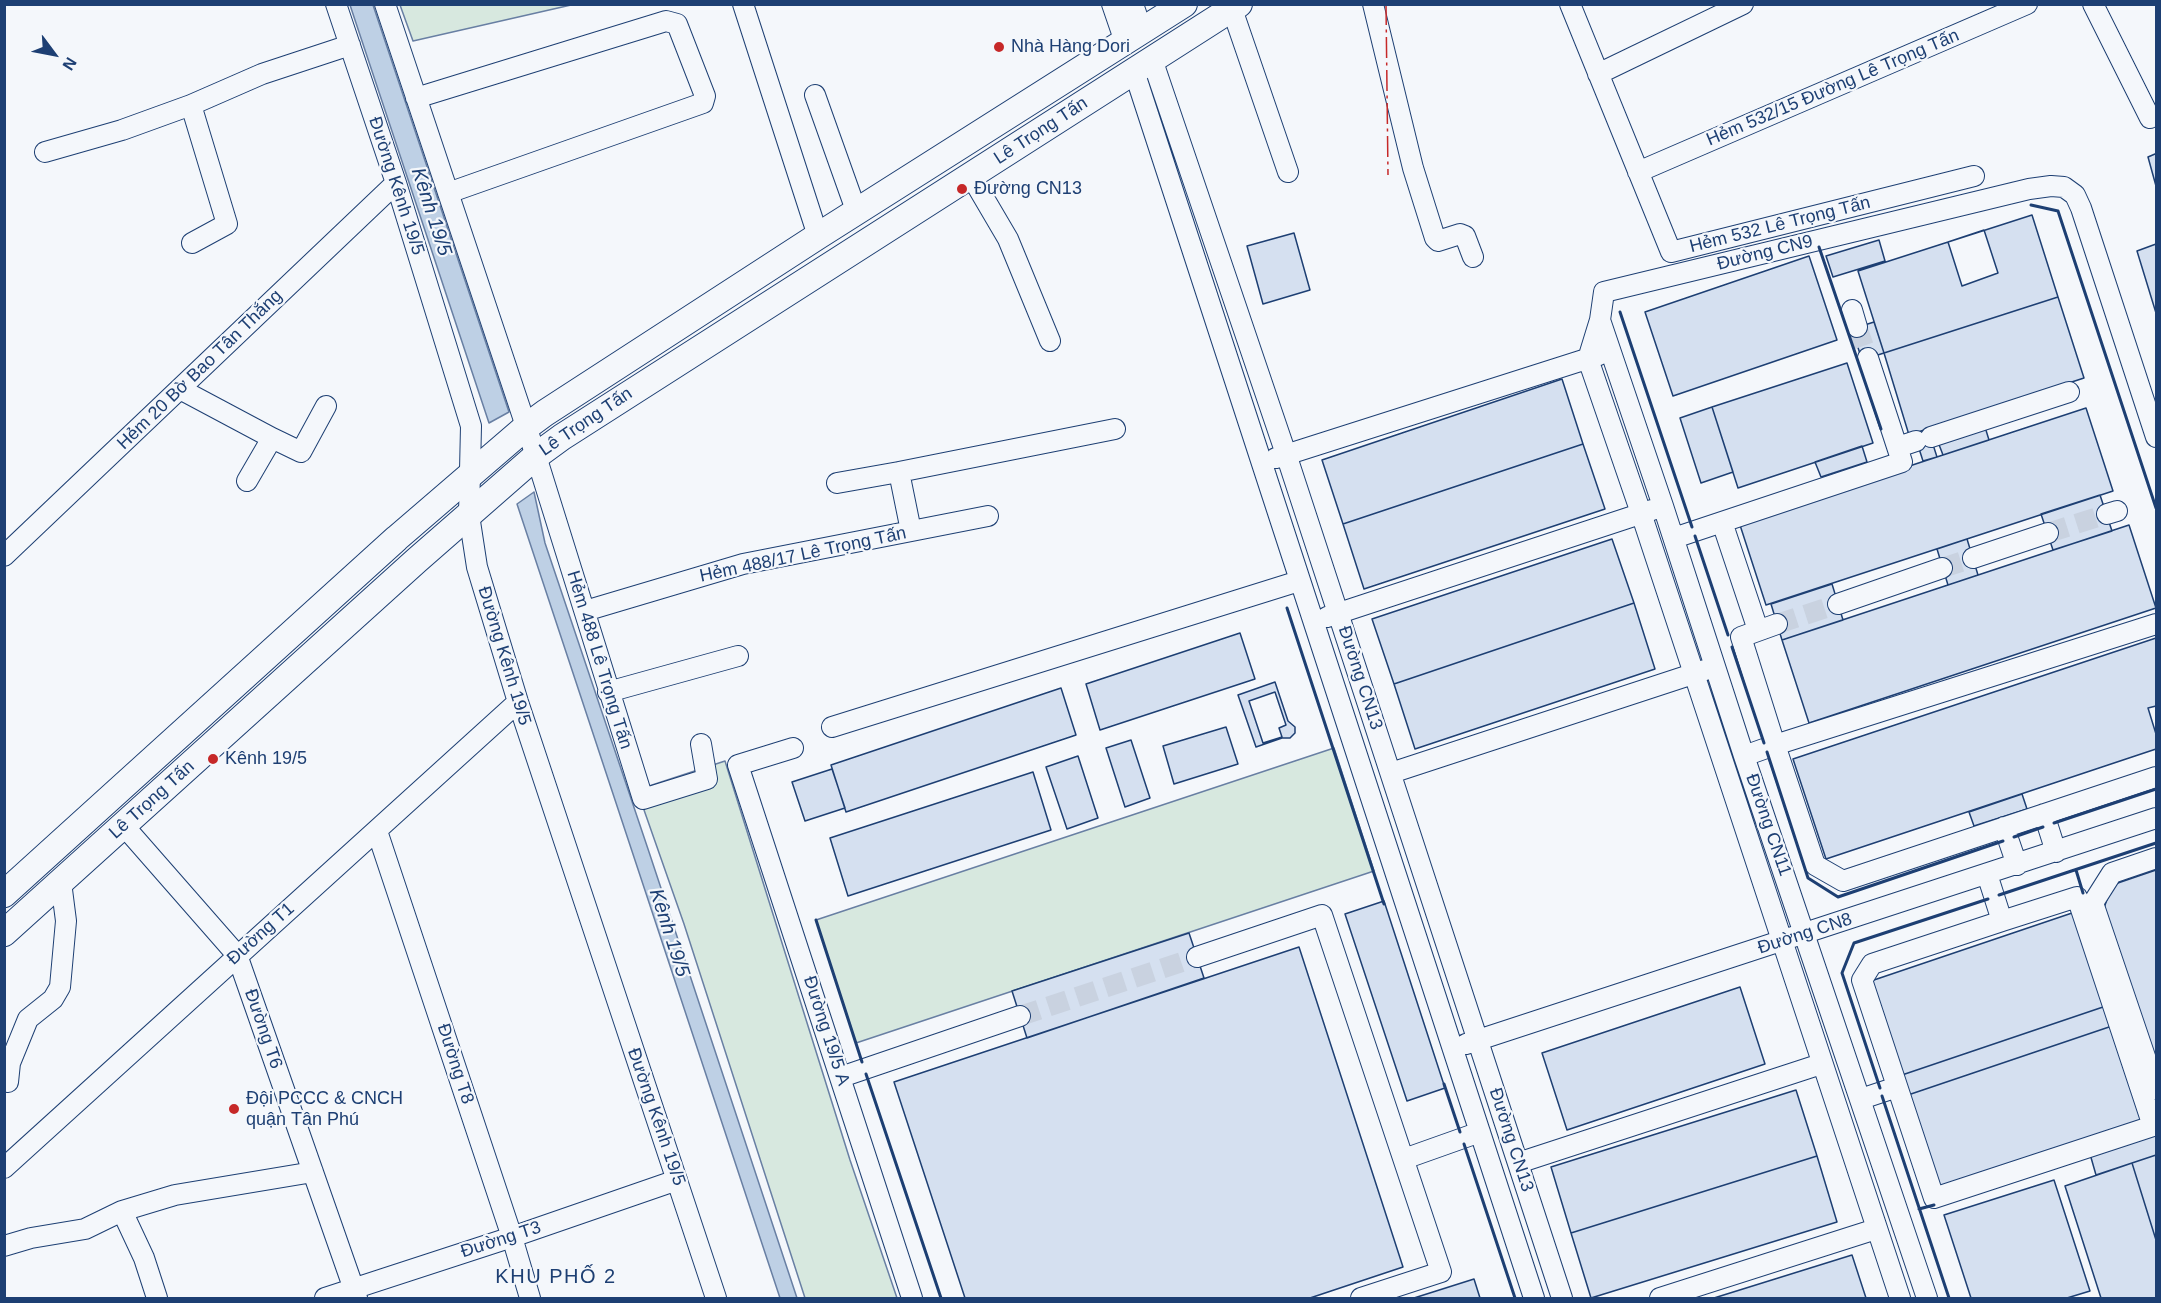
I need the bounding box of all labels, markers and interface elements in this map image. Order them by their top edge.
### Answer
north arrow [24,24,84,84]
street label: Hẻm 532/15 Đường Lê Trọng Tấn [1703,25,1963,151]
place label: Nhà Hàng Dori [1011,36,1130,58]
marker: Nhà Hàng Dori [992,40,1006,54]
text: N [59,54,80,73]
street label: Lê Trọng Tấn [990,93,1092,169]
street label: Đường Kênh 19/5 [363,114,429,258]
water label: Kênh 19/5 [405,165,457,259]
place label: Đường CN13 [974,178,1082,200]
marker: Đường CN13 [955,182,969,196]
street label: Hẻm 532 Lê Trọng Tấn [1687,192,1873,258]
street label: Đường CN9 [1715,231,1815,275]
street label: Hẻm 20 Bờ Bao Tân Thắng [113,285,287,455]
street label: Lê Trọng Tấn [535,383,637,461]
street label: Hẻm 488/17 Lê Trọng Tấn [698,523,908,587]
street label: Hẻm 488 Lê Trọng Tấn [562,568,636,752]
street label: Đường Kênh 19/5 [473,584,535,728]
street label: Đường CN13 [1333,623,1387,733]
place label: Kênh 19/5 [225,748,307,770]
marker: Kênh 19/5 [206,752,220,766]
street label: Lê Trọng Tấn [105,756,199,844]
street label: Đường CN11 [1740,771,1796,879]
water label: Kênh 19/5 [643,886,695,980]
street label: Đường T1 [223,898,299,970]
street label: Đường CN8 [1755,909,1855,959]
street label: Đường 19/5 A [798,973,854,1089]
street label: Đường T6 [239,986,287,1072]
street label: Đường T8 [432,1021,478,1107]
street label: Đường Kênh 19/5 [622,1045,690,1189]
street label: Đường CN13 [1484,1085,1538,1195]
place label: Đội PCCC & CNCH quận Tân Phú [246,1088,403,1130]
marker: Đội PCCC & CNCH quận Tân Phú [227,1102,241,1116]
street label: Đường T3 [458,1217,544,1263]
district label: KHU PHỐ 2 [495,1265,617,1289]

